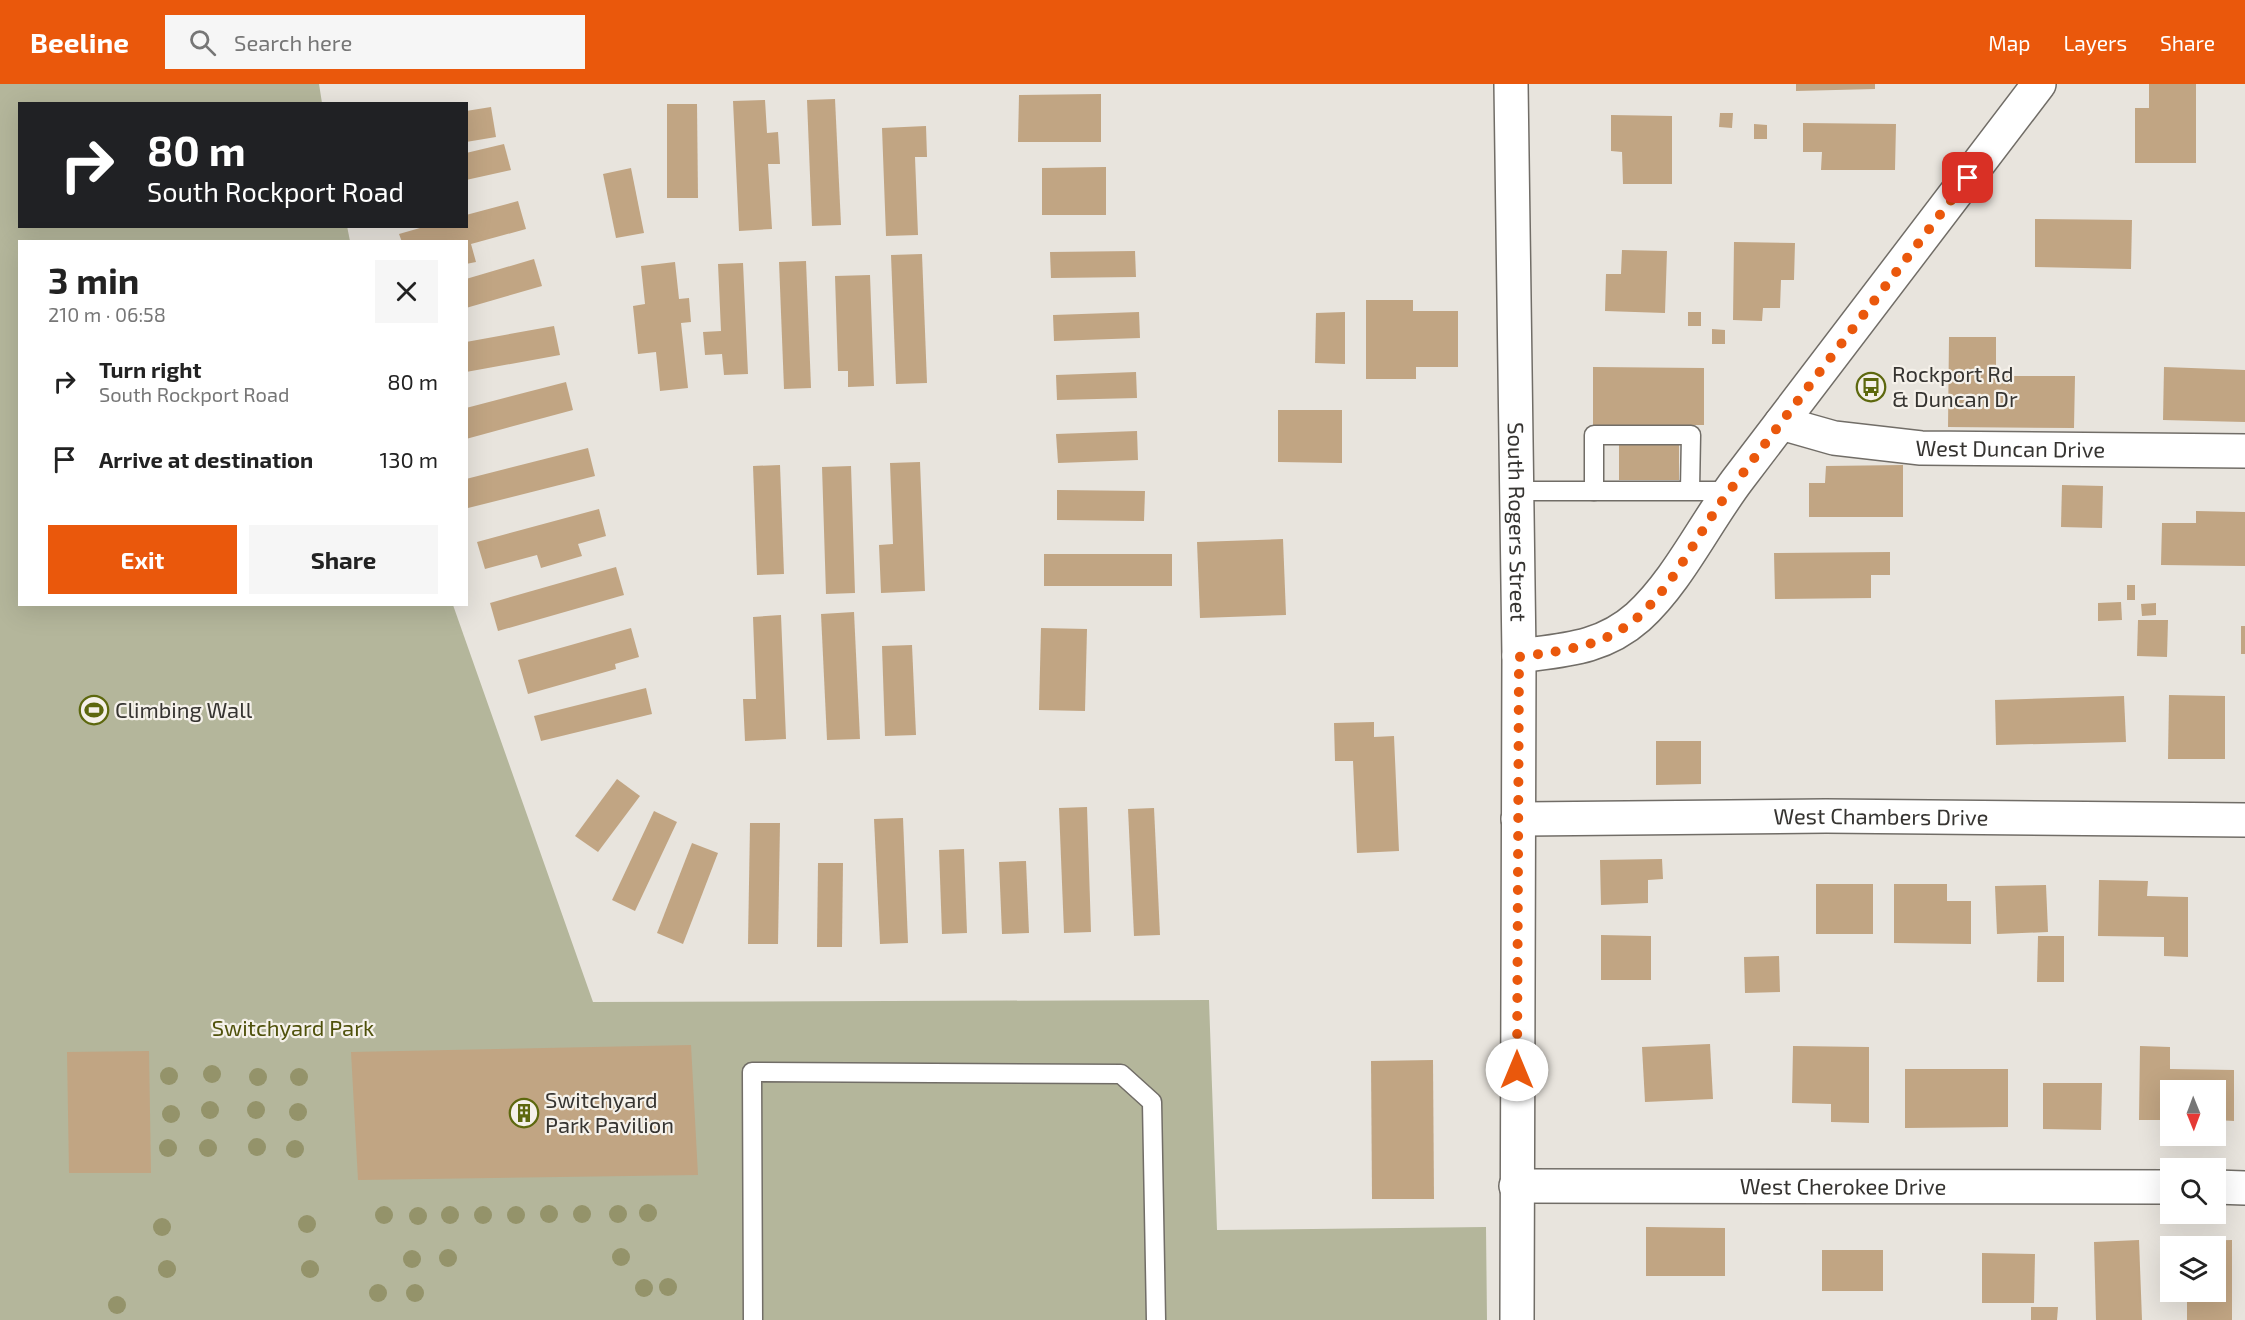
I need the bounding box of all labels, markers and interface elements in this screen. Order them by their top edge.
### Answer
search box [165,15,585,69]
text: Beeline [30,25,129,59]
icon: search [186,26,219,59]
text: Search here [234,29,352,55]
text: Map [1988,30,2030,55]
text: Layers [2063,30,2127,55]
text: Share [2160,30,2215,55]
text: 80 m [147,124,246,174]
icon: right [48,126,126,204]
pin [1942,152,1993,203]
icon: arrive [1951,161,1984,194]
text: South Rockport Road [147,175,404,207]
text: 3 min [48,258,139,301]
button: close [375,260,438,323]
text: 210 m · 06:58 [48,302,166,326]
text: Turn right [99,356,201,382]
place label: Rockport Rd & Duncan Dr [1892,360,2018,411]
icon: right [48,365,81,398]
text: 80 m [387,368,438,394]
bus stop icon: Rockport Rd & Duncan Dr [1855,371,1887,403]
text: South Rockport Road [99,382,289,406]
street label: South Rogers Street [1504,422,1533,622]
street label: West Duncan Drive [1915,434,2105,462]
icon: arrive [48,443,81,476]
text: Arrive at destination [99,446,313,472]
text: 130 m [380,446,438,472]
button: Exit [48,525,237,594]
button: Share [249,525,438,594]
sports icon: Climbing Wall [78,694,110,726]
place label: Climbing Wall [115,696,253,722]
street label: West Chambers Drive [1773,802,1989,830]
park label: Switchyard Park [212,1014,374,1040]
position arrow [1485,1038,1549,1102]
north arrow [2160,1080,2226,1146]
map controls [2160,1080,2226,1302]
place label: Switchyard Park Pavilion [545,1086,674,1137]
building icon: Switchyard Park Pavilion [508,1097,540,1129]
button: search [2160,1158,2226,1224]
street label: West Cherokee Drive [1740,1172,1946,1199]
button: layers [2160,1236,2226,1302]

